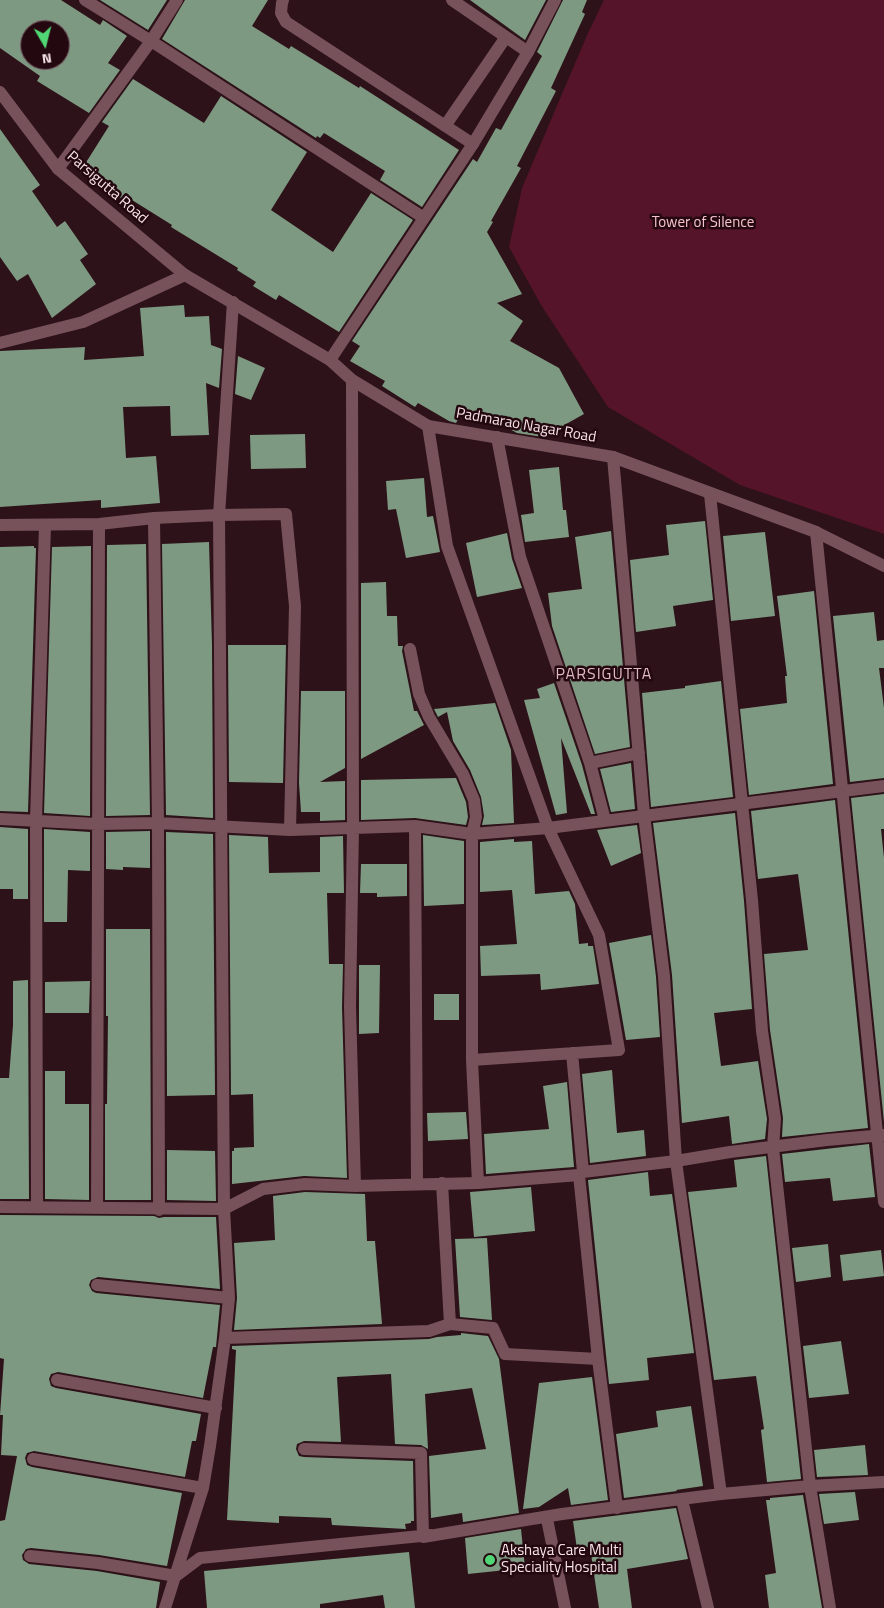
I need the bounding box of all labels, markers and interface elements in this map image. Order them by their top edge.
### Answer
north arrow [20,20,70,70]
text: N [41,48,53,70]
street label: Parsigutta Road [63,148,151,228]
park label: Tower of Silence [652,214,754,232]
street label: Padmarao Nagar Road [454,405,598,447]
district label: PARSIGUTTA [554,665,654,685]
place label: Akshaya Care Multi Speciality Hospital [501,1542,622,1577]
marker: Akshaya Care Multi Speciality Hospital [483,1553,497,1567]

